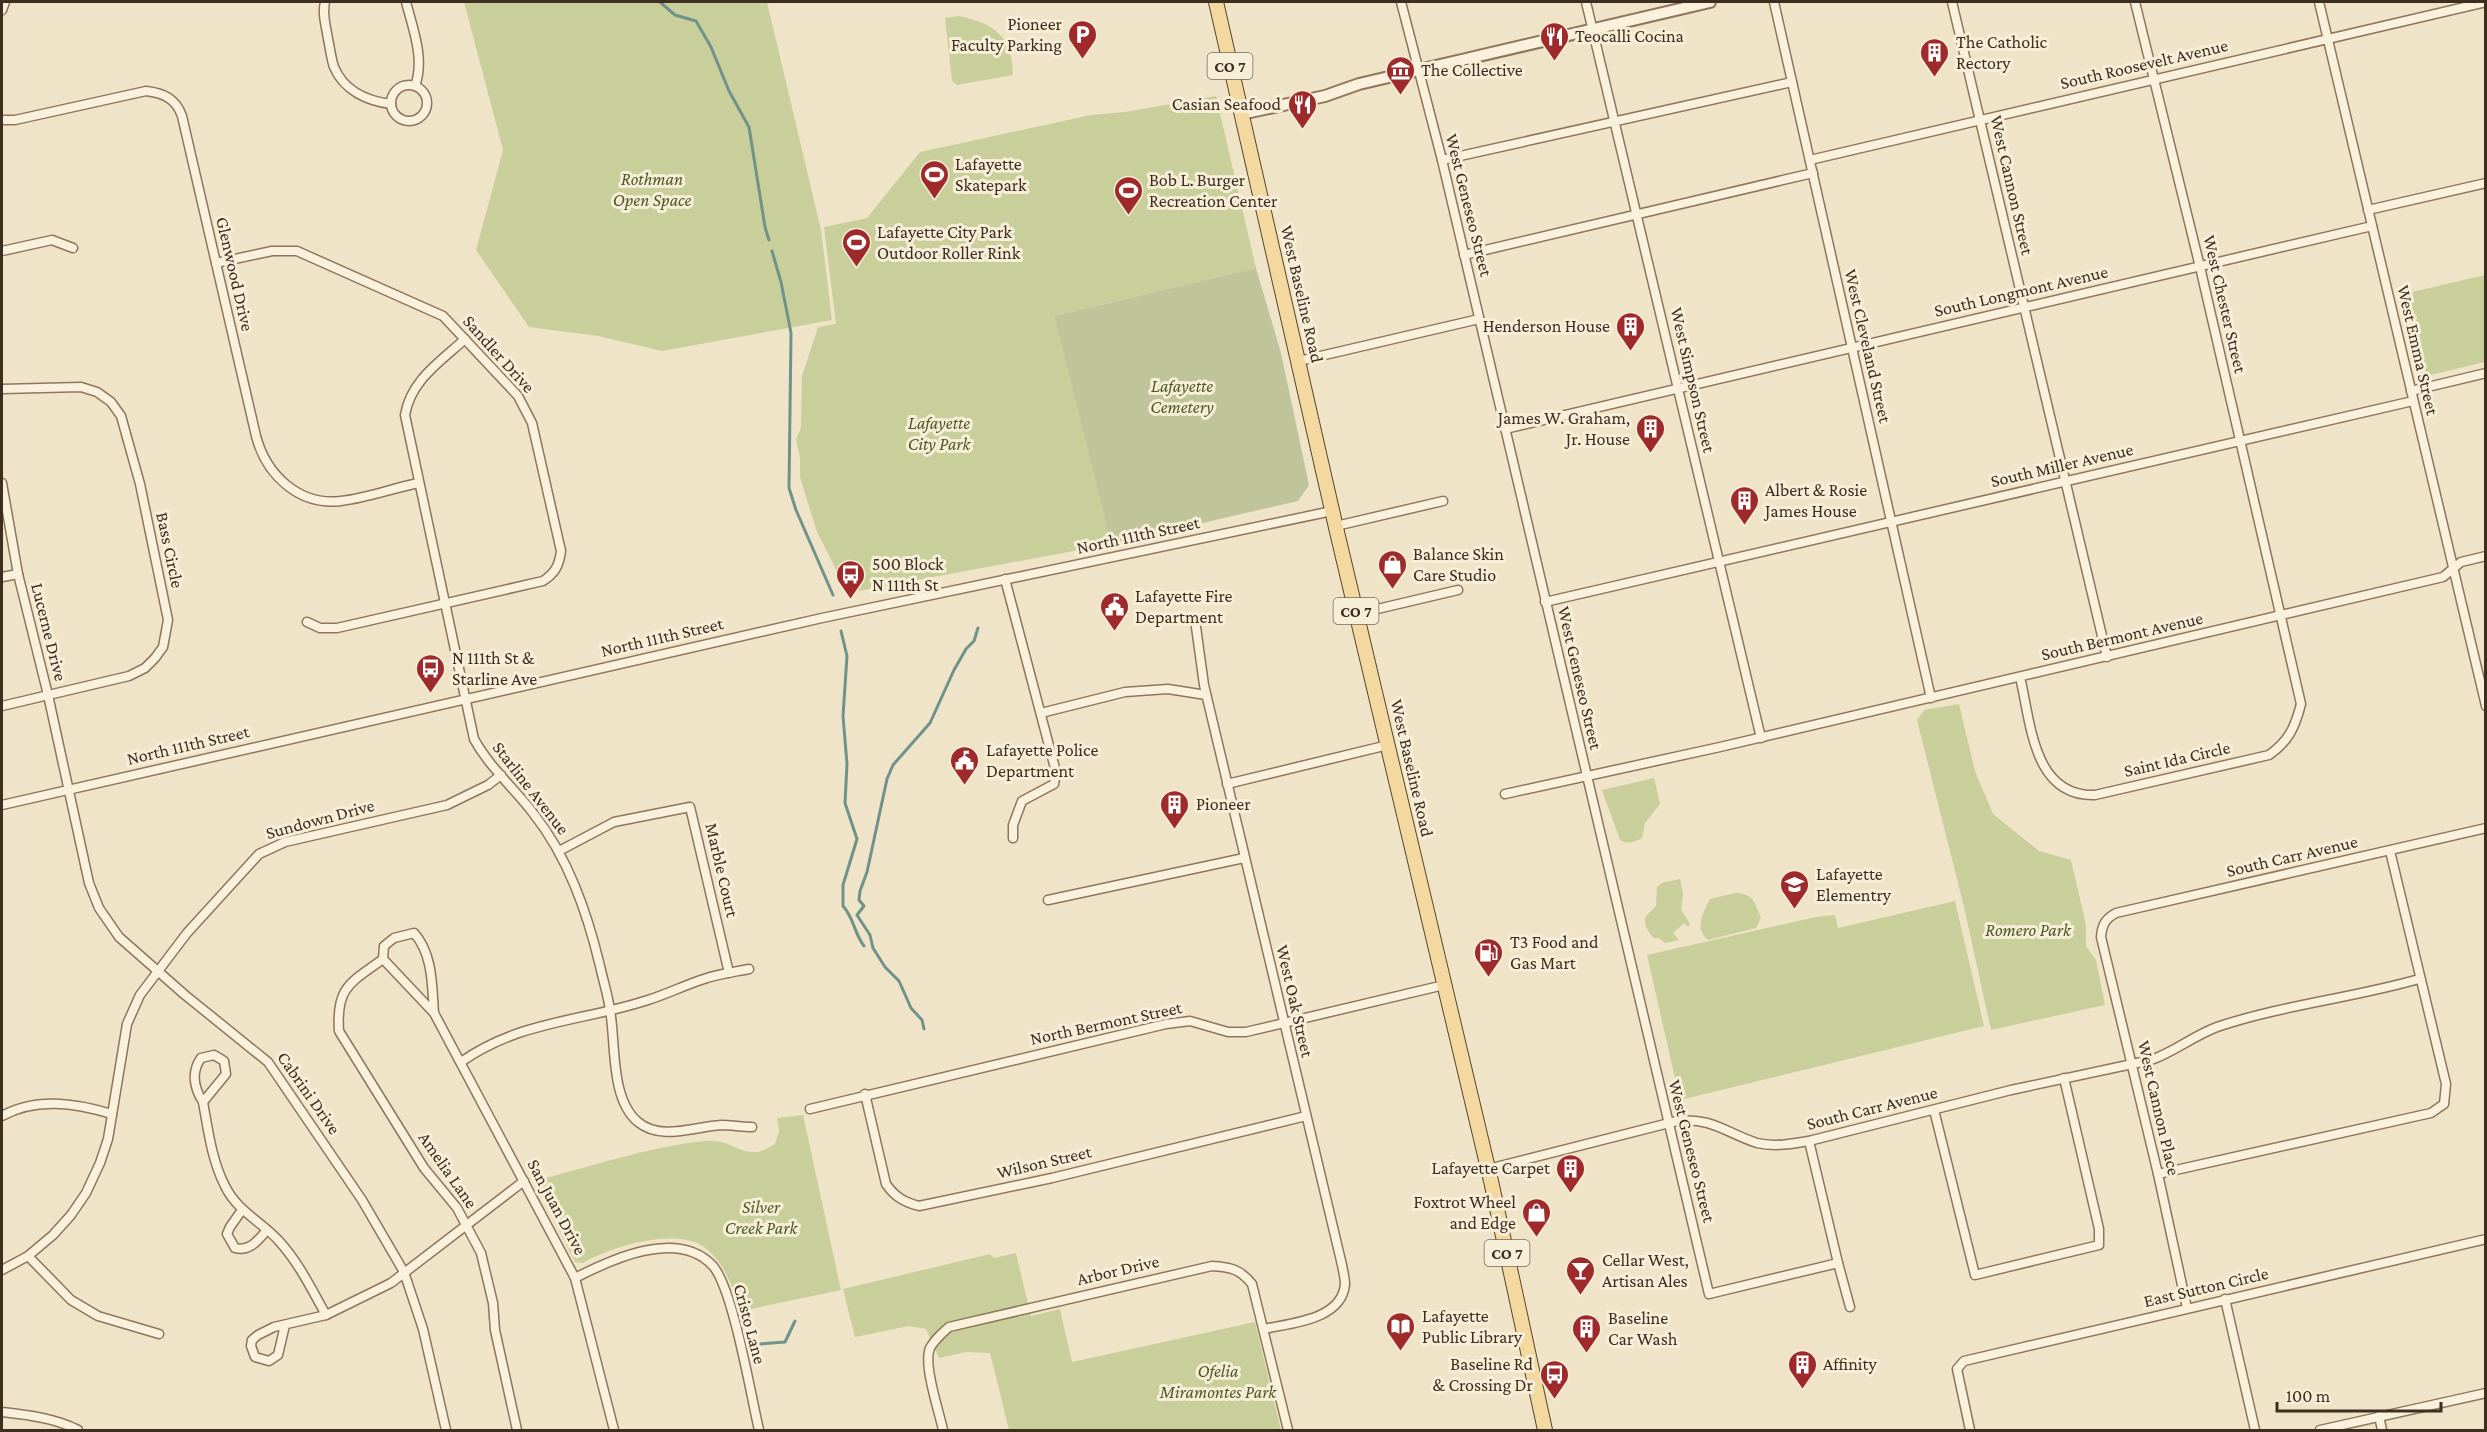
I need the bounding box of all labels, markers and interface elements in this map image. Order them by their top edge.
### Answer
place label: Pioneer Faculty Parking [951,14,1063,55]
parking icon: Pioneer Faculty Parking [1067,18,1099,60]
restaurant icon: Teocalli Cocina [1538,20,1570,62]
place label: Teocalli Cocina [1575,26,1684,46]
place label: The Catholic Rectory [1956,32,2048,73]
street label: South Roosevelt Avenue [2058,35,2230,93]
building icon: The Catholic Rectory [1919,36,1951,78]
road number: CO 7 [1208,53,1252,79]
museum icon: The Collective [1384,54,1416,96]
place label: The Collective [1421,60,1523,80]
restaurant icon: Casian Seafood [1286,88,1318,130]
place label: Casian Seafood [1172,94,1282,114]
street label: West Cannon Street [1986,113,2038,258]
street label: West Geneseo Street [1442,132,1497,279]
place label: Lafayette Skatepark [955,154,1027,195]
sports icon: Lafayette Skatepark [918,158,950,200]
park label: Rothman Open Space [613,169,691,210]
place label: Bob L. Burger Recreation Center [1149,170,1278,211]
sports icon: Bob L. Burger Recreation Center [1112,174,1144,216]
street label: Glenwood Drive [212,215,258,333]
place label: Lafayette City Park Outdoor Roller Rink [877,222,1021,263]
street label: West Baseline Road [1276,223,1328,365]
sports icon: Lafayette City Park Outdoor Roller Rink [840,226,872,268]
street label: West Chester Street [2199,233,2251,376]
street label: South Longmont Avenue [1932,261,2110,321]
street label: West Cleveland Street [1841,267,1896,426]
street label: West Emma Street [2393,283,2443,418]
street label: West Simpson Street [1667,305,1720,456]
building icon: Henderson House [1615,310,1647,352]
street label: Sandler Drive [459,311,539,397]
place label: Henderson House [1483,316,1610,336]
park label: Lafayette Cemetery [1150,376,1214,417]
place label: James W. Graham, Jr. House [1496,408,1630,449]
building icon: James W. Graham, Jr. House [1635,412,1667,454]
park label: Lafayette City Park [908,413,972,454]
street label: South Miller Avenue [1989,439,2135,491]
place label: Albert & Rosie James House [1763,480,1867,521]
building icon: Albert & Rosie James House [1728,484,1760,526]
street label: Bass Circle [152,510,188,590]
street label: North 111th Street [1075,512,1202,558]
place label: Balance Skin Care Studio [1413,544,1504,585]
shop icon: Balance Skin Care Studio [1376,548,1408,590]
place label: 500 Block N 111th St [872,554,944,595]
bus stop icon: 500 Block N 111th St [835,558,867,600]
street label: Lucerne Drive [27,581,71,683]
place label: Lafayette Fire Department [1135,586,1233,627]
public building icon: Lafayette Fire Department [1098,590,1130,632]
road number: CO 7 [1334,598,1378,624]
street label: West Geneseo Street [1554,604,1606,753]
street label: South Bermont Avenue [2039,608,2205,664]
street label: North 111th Street [599,613,726,661]
place label: N 111th St & Starline Ave [452,648,537,689]
bus stop icon: N 111th St & Starline Ave [415,652,447,694]
street label: West Baseline Road [1386,697,1438,839]
street label: North 111th Street [125,721,252,769]
street label: Saint Ida Circle [2122,737,2232,781]
street label: Starline Avenue [489,738,574,838]
place label: Lafayette Police Department [986,740,1098,781]
public building icon: Lafayette Police Department [949,744,981,786]
building icon: Pioneer [1159,788,1191,830]
place label: Pioneer [1196,794,1251,814]
street label: Sundown Drive [264,795,377,843]
street label: Marble Court [701,821,743,920]
street label: South Carr Avenue [2224,831,2360,881]
place label: Lafayette Elementry [1816,864,1892,905]
school or university icon: Lafayette Elementry [1779,868,1811,910]
park label: Romero Park [1985,920,2072,940]
place label: T3 Food and Gas Mart [1510,932,1599,973]
fuel station icon: T3 Food and Gas Mart [1473,936,1505,978]
street label: West Oak Street [1272,943,1318,1060]
street label: North Bermont Street [1028,997,1185,1049]
street label: West Cannon Place [2134,1039,2184,1177]
street label: Cabrini Drive [273,1048,345,1138]
street label: West Geneseo Street [1665,1078,1720,1225]
street label: South Carr Avenue [1805,1082,1939,1134]
street label: Amelia Lane [414,1128,482,1212]
street label: Wilson Street [995,1141,1094,1183]
building icon: Lafayette Carpet [1555,1152,1587,1194]
street label: San Juan Drive [523,1156,591,1258]
place label: Lafayette Carpet [1431,1158,1551,1178]
place label: Foxtrot Wheel and Edge [1414,1192,1516,1233]
shop icon: Foxtrot Wheel and Edge [1521,1196,1553,1238]
park label: Silver Creek Park [725,1197,798,1238]
road number: CO 7 [1484,1240,1530,1266]
place label: Cellar West, Artisan Ales [1602,1250,1689,1291]
street label: Arbor Drive [1075,1251,1161,1289]
bar icon: Cellar West, Artisan Ales [1565,1254,1597,1296]
street label: East Sutton Circle [2142,1263,2270,1311]
street label: Cristo Lane [730,1282,770,1366]
place label: Lafayette Public Library [1422,1306,1523,1347]
place label: Baseline Car Wash [1608,1308,1678,1349]
library icon: Lafayette Public Library [1385,1310,1417,1352]
building icon: Baseline Car Wash [1571,1312,1603,1354]
building icon: Affinity [1786,1348,1818,1390]
place label: Baseline Rd & Crossing Dr [1433,1354,1534,1395]
place label: Affinity [1823,1354,1877,1374]
bus stop icon: Baseline Rd & Crossing Dr [1538,1358,1570,1400]
park label: Ofelia Miramontes Park [1159,1361,1277,1402]
scale bar [2277,1375,2440,1413]
text: 100 m [2286,1386,2331,1406]

